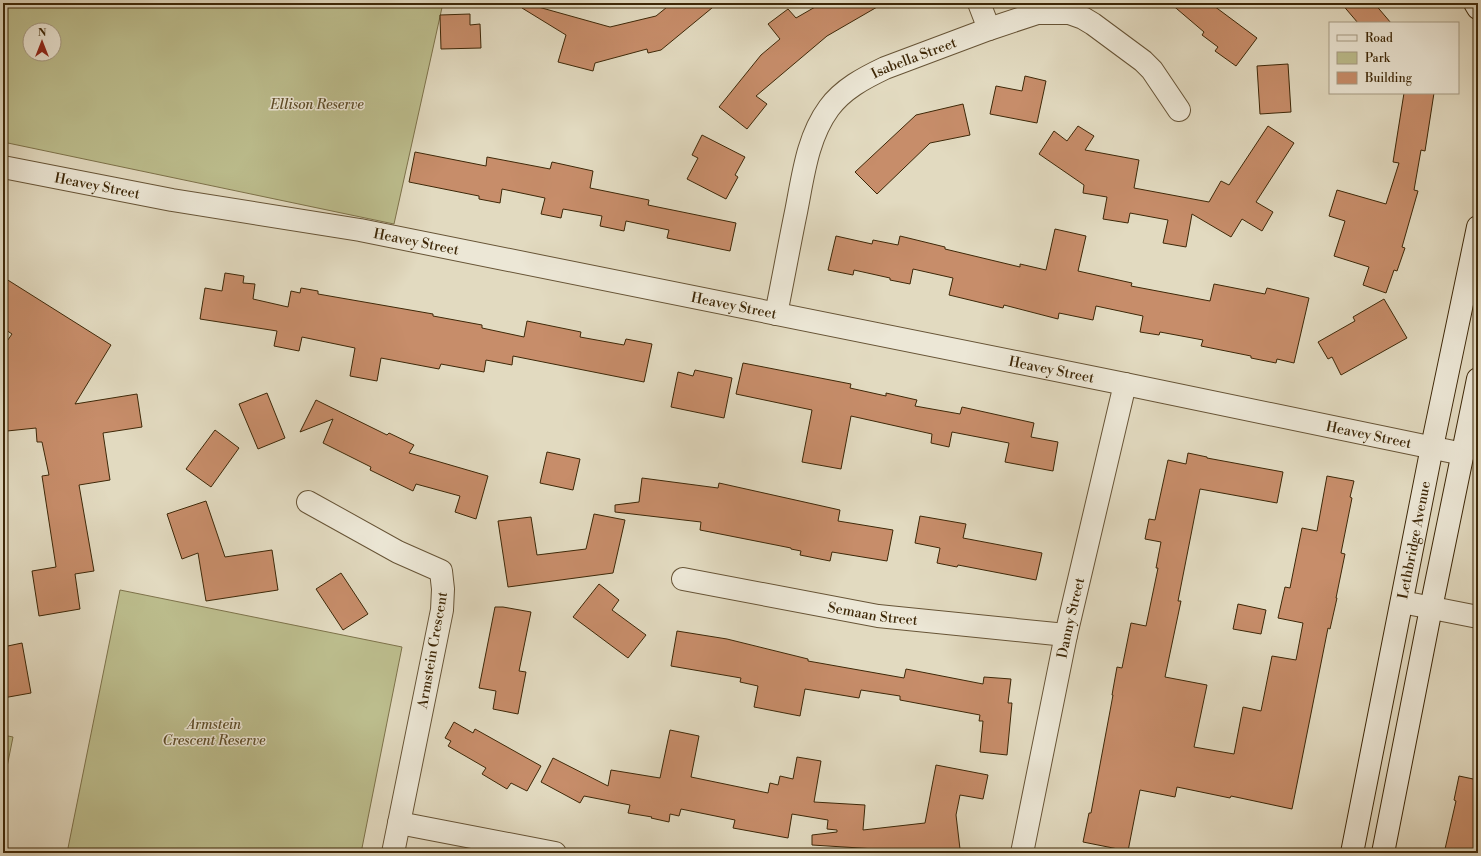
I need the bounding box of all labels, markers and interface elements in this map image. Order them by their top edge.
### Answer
north arrow [22,22,62,62]
legend [1329,22,1459,94]
text: N [38,26,47,40]
text: Road [1365,31,1393,46]
street label: Isabella Street [868,34,959,83]
text: Park [1365,51,1391,66]
text: Building [1364,71,1413,86]
park label: Ellison Reserve [269,96,364,114]
street label: Heavey Street [53,169,141,204]
street label: Heavey Street [372,225,460,260]
street label: Heavey Street [689,289,778,324]
street label: Heavey Street [1007,353,1096,388]
street label: Heavey Street [1324,418,1413,453]
street label: Lethbridge Avenue [1394,480,1435,601]
street label: Danny Street [1053,576,1089,660]
street label: Armstein Crescent [414,590,452,711]
street label: Semaan Street [826,599,919,630]
park label: Armstein Crescent Reserve [162,716,266,750]

